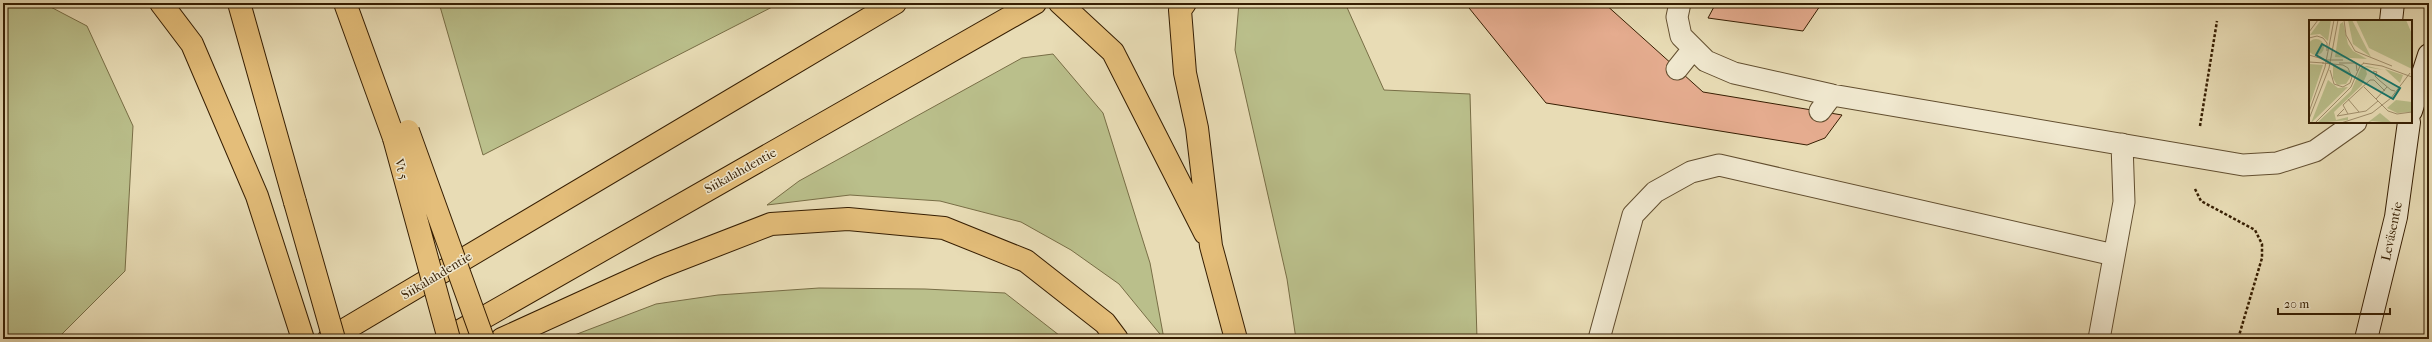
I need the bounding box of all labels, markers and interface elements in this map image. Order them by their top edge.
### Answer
inset map [2309,20,2412,123]
street label: Siikalahdentie [702,144,779,196]
street label: Vt 5 [391,156,412,182]
street label: Leväsentie [2378,200,2405,262]
street label: Siikalahdentie [398,248,475,302]
scale bar [2278,290,2390,316]
text: 20 m [2284,297,2309,311]

